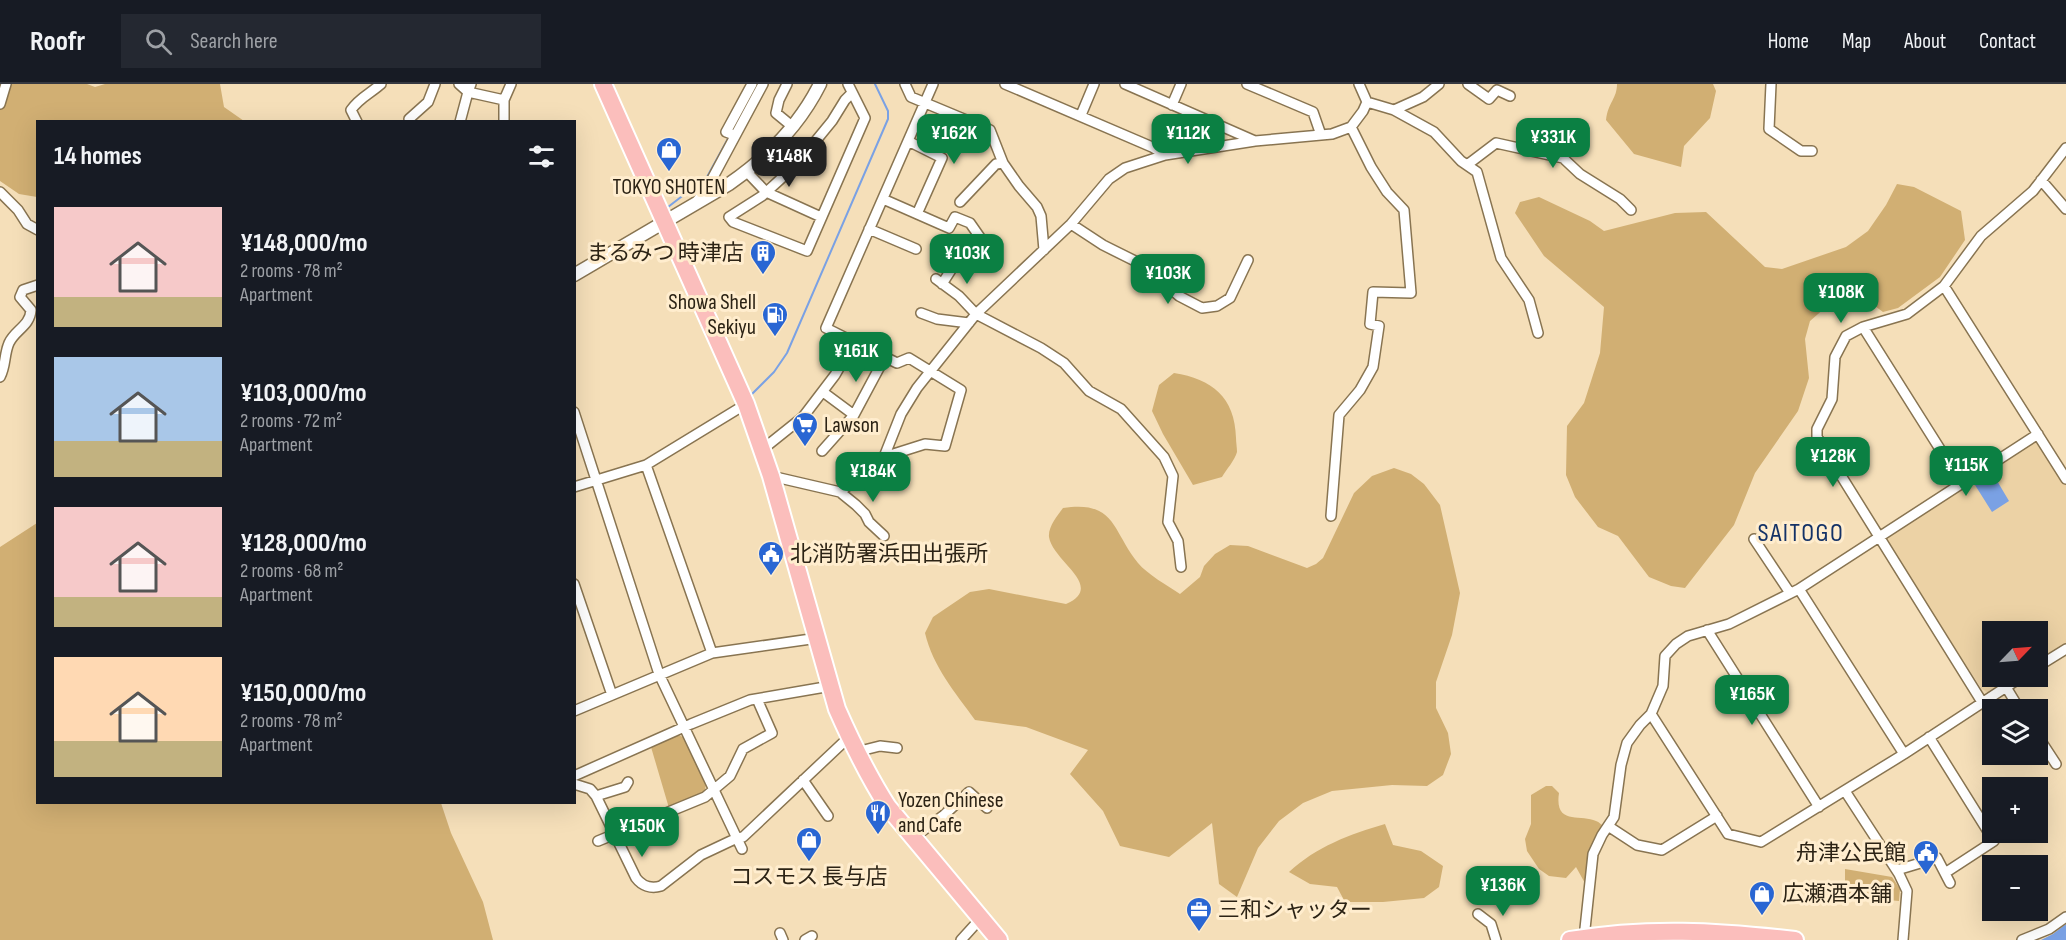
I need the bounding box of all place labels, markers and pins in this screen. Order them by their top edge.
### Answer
pin: ¥162K [912,114,996,165]
pin: ¥112K [1146,114,1230,165]
pin: ¥331K [1511,118,1595,169]
shop icon: TOKYO SHOTEN [654,135,684,173]
pin: ¥148K [747,137,831,188]
place label: TOKYO SHOTEN [613,174,725,201]
pin: ¥103K [925,234,1009,285]
building icon: まるみつ 時津店 [748,238,778,276]
place label: まるみつ 時津店 [587,240,744,267]
pin: ¥103K [1126,254,1210,305]
pin: ¥108K [1799,273,1883,324]
place label: Showa Shell Sekiyu [668,289,756,341]
fuel station icon: Showa Shell Sekiyu [760,300,790,338]
pin: ¥161K [814,332,898,383]
supermarket icon: Lawson [790,410,820,448]
place label: Lawson [824,412,879,439]
pin: ¥128K [1791,437,1875,488]
pin: ¥115K [1924,446,2008,497]
pin: ¥184K [831,452,915,503]
public building icon: 北消防署浜田出張所 [756,539,786,577]
place label: 北消防署浜田出張所 [790,541,988,568]
pin: ¥165K [1710,675,1794,726]
place label: Yozen Chinese and Cafe [898,787,1004,839]
restaurant icon: Yozen Chinese and Cafe [863,798,893,836]
pin: ¥150K [600,807,684,858]
shop icon: コスモス 長与店 [794,825,824,863]
public building icon: 舟津公民館 [1911,838,1941,876]
place label: 舟津公民館 [1796,840,1906,867]
place label: コスモス 長与店 [730,864,888,891]
pin: ¥136K [1461,866,1545,917]
shop icon: 広瀬酒本舗 [1747,879,1777,917]
place label: 広瀬酒本舗 [1782,881,1892,908]
office icon: 三和シャッター [1184,895,1214,933]
place label: 三和シャッター [1218,897,1372,924]

